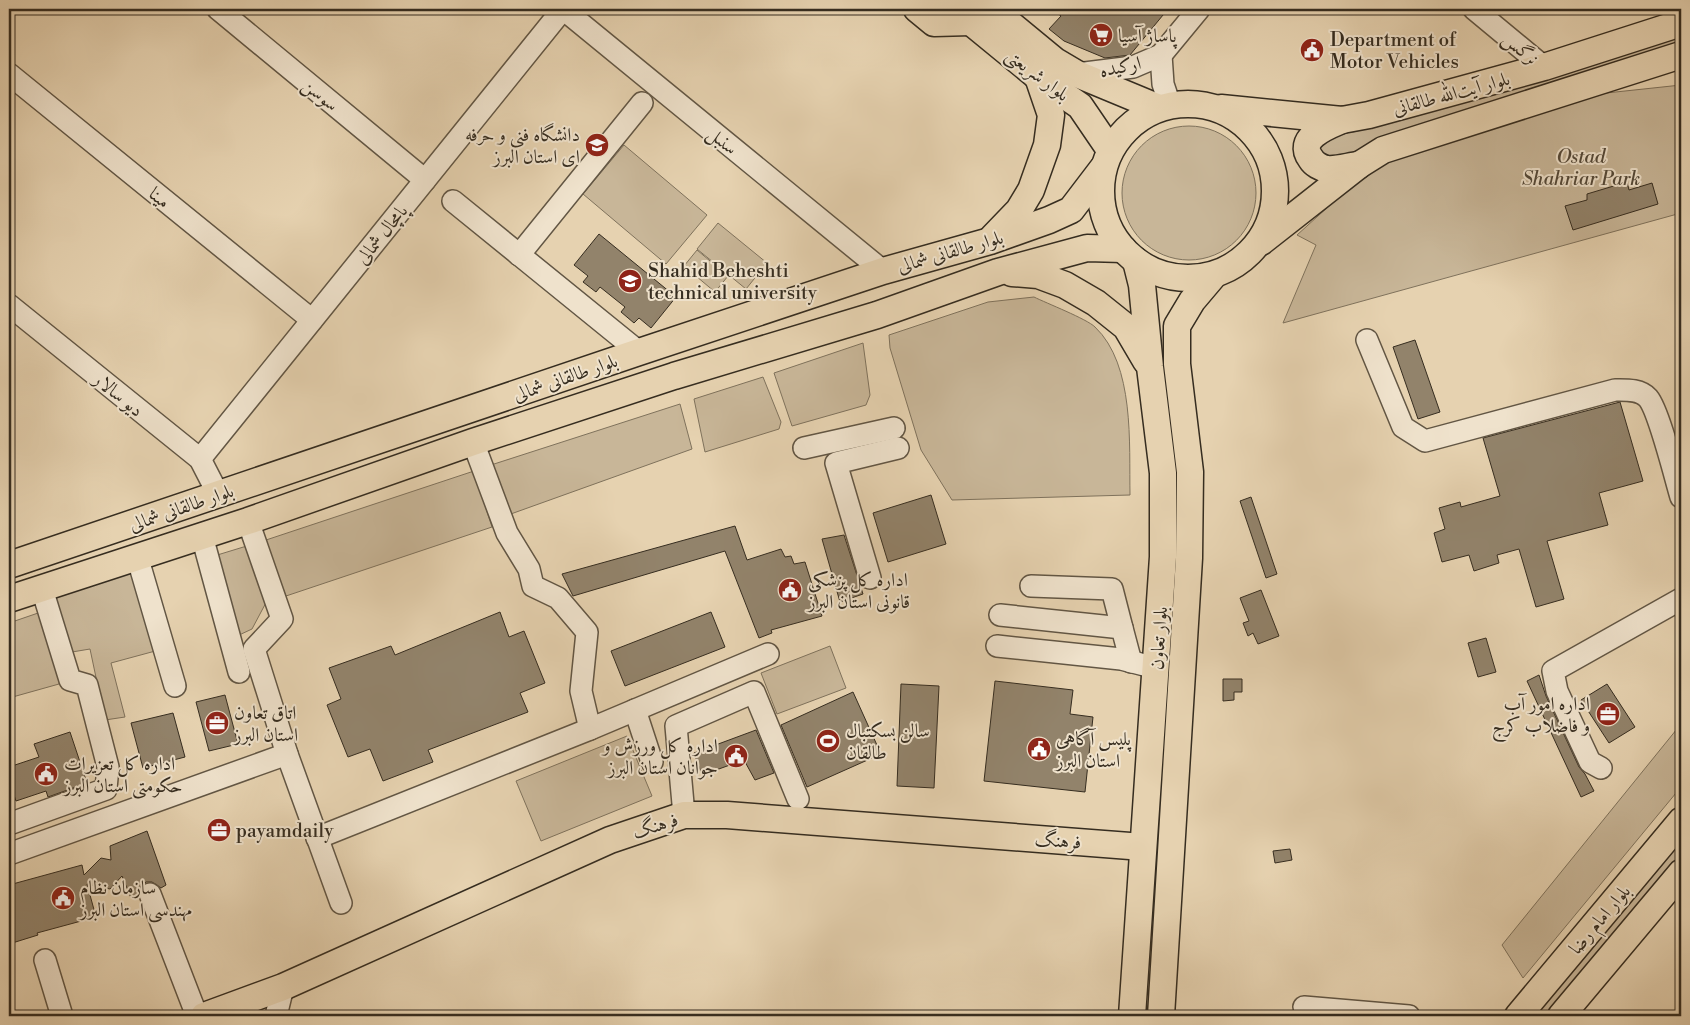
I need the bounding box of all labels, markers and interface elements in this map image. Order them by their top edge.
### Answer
supermarket icon: پاساژ آسیا [1088,22,1114,48]
place label: پاساژ آسیا [1118,24,1178,49]
street label: نرگس [1497,27,1544,71]
place label: Department of Motor Vehicles [1330,28,1459,74]
public building icon: Department of Motor Vehicles [1299,37,1325,63]
street label: بلوار شریعتی [1000,43,1074,107]
street label: ارکیده [1097,51,1143,83]
street label: بلوار آیت‌الله طالقانی [1389,64,1513,121]
street label: سوسن [297,73,343,117]
street label: سنبل [702,121,742,161]
place label: دانشگاه فنی و حرفه ای استان البرز [465,122,580,169]
school or university icon: دانشگاه فنی و حرفه ای استان البرز [584,132,610,158]
park label: Ostad Shahriar Park [1522,145,1640,191]
street label: مینا [144,182,175,214]
street label: پامچال شمالی [350,199,415,270]
street label: بلوار طالقانی شمالی [894,225,1006,279]
place label: Shahid Beheshti technical university [648,259,818,305]
school or university icon: Shahid Beheshti technical university [617,268,643,294]
street label: بلوار طالقانی شمالی [510,349,621,407]
street label: دیو سالار [87,366,148,422]
street label: بلوار طالقانی شمالی [126,479,237,537]
place label: اداره کل پزشکی قانونی استان البرز [806,568,910,614]
public building icon: اداره کل پزشکی قانونی استان البرز [777,577,803,603]
street label: بلوار تعاون [1145,606,1173,671]
place label: اداره امور آب و فاضلاب کرج [1492,692,1590,743]
place label: اتاق تعاون استان البرز [232,701,298,747]
office icon: اداره امور آب و فاضلاب کرج [1595,701,1621,727]
office icon: اتاق تعاون استان البرز [204,710,230,736]
place label: سالن بسکتبال طالقان [846,719,930,765]
place label: پلیس آگاهی استان البرز [1054,727,1132,773]
sports icon: سالن بسکتبال طالقان [815,728,841,754]
place label: اداره کل ورزش و جوانان استان البرز [601,734,718,780]
public building icon: پلیس آگاهی استان البرز [1026,736,1052,762]
public building icon: اداره کل ورزش و جوانان استان البرز [723,743,749,769]
place label: اداره کل تعزیرات حکومتی استان البرز [62,752,183,799]
public building icon: اداره کل تعزیرات حکومتی استان البرز [33,761,59,787]
street label: فرهنگ [629,807,681,844]
office icon: payamdaily [206,817,232,843]
place label: payamdaily [236,819,334,843]
street label: فرهنگ [1034,826,1082,855]
place label: سازمان نظام مهندسی استان البرز [78,876,192,923]
street label: بلوار امام رضا [1564,880,1639,962]
public building icon: سازمان نظام مهندسی استان البرز [50,885,76,911]

